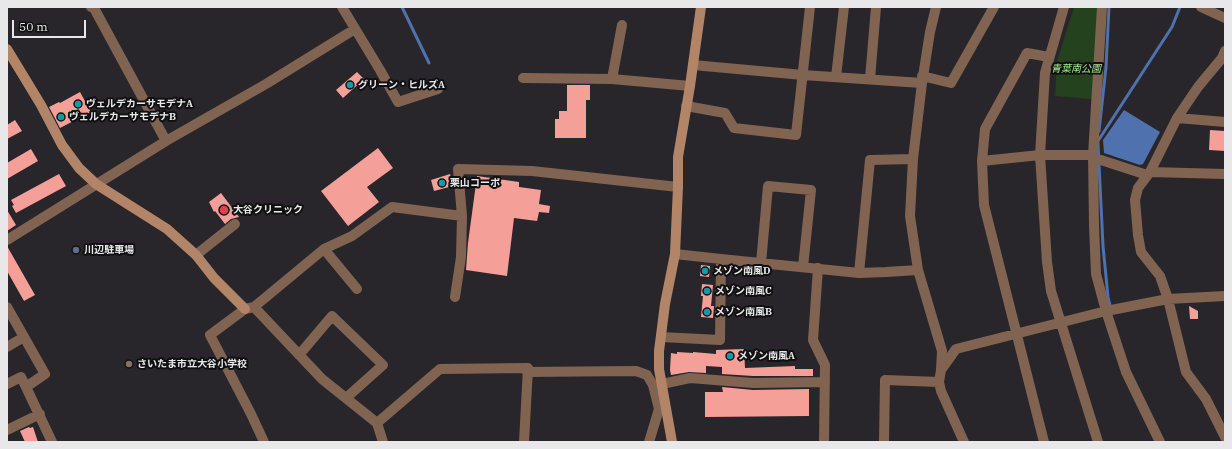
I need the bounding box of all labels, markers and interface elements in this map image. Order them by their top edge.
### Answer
scale bar [14,12,88,38]
text: 50 m [19,19,48,34]
park label: 青葉南公園 [1051,63,1101,75]
place label: グリーン・ヒルズA [358,79,445,91]
marker: グリーン・ヒルズA [345,80,355,90]
place label: ヴェルデカーサモデナA [86,98,193,110]
marker: ヴェルデカーサモデナA [73,99,83,109]
place label: ヴェルデカーサモデナB [69,111,176,123]
marker: ヴェルデカーサモデナB [56,112,66,122]
place label: 栗山コーポ [450,177,500,189]
marker: 栗山コーポ [437,178,447,188]
marker: 大谷クリニック [218,204,230,216]
place label: 大谷クリニック [233,204,303,216]
place label: 川辺駐車場 [84,244,134,256]
marker: 川辺駐車場 [71,245,81,255]
place label: メゾン南風D [713,265,771,277]
marker: メゾン南風D [700,266,710,276]
place label: メゾン南風C [715,285,772,297]
marker: メゾン南風C [702,286,712,296]
place label: メゾン南風B [715,306,772,318]
marker: メゾン南風B [702,307,712,317]
place label: メゾン南風A [738,350,795,362]
marker: メゾン南風A [725,351,735,361]
place label: さいたま市立大谷小学校 [137,358,247,370]
marker: さいたま市立大谷小学校 [124,359,134,369]

